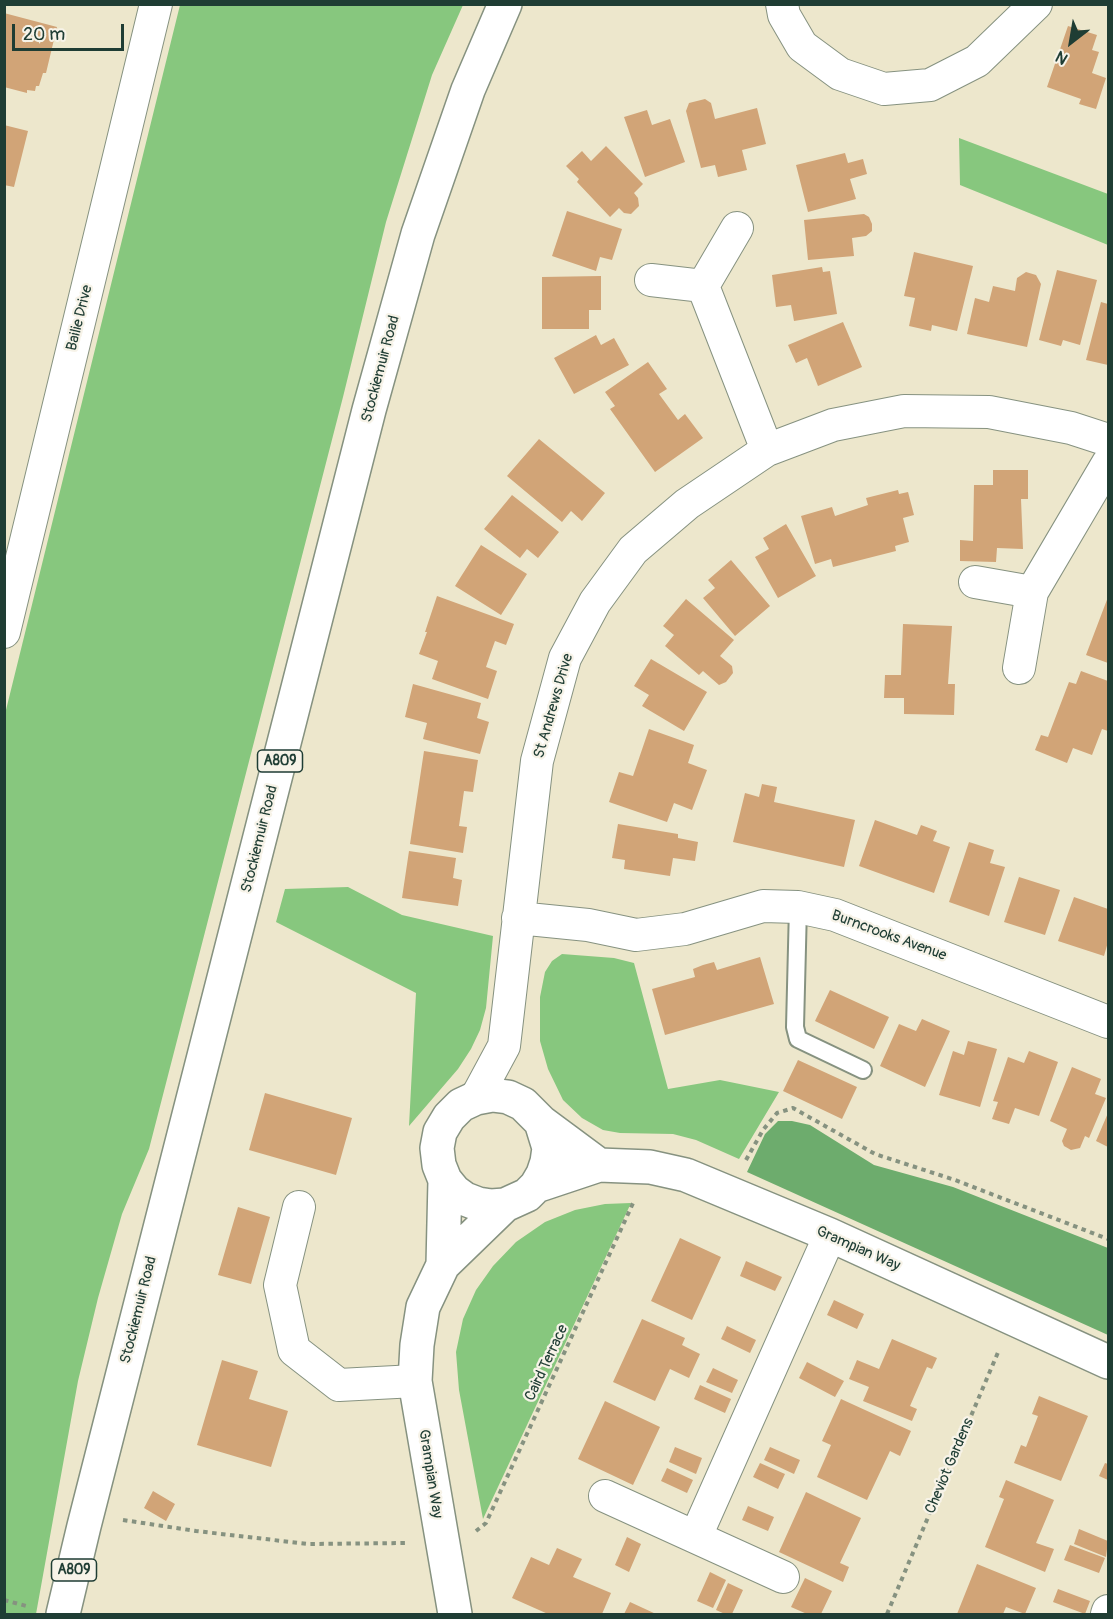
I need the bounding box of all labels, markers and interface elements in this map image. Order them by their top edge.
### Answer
scale bar [15,12,128,50]
north arrow [1041,12,1101,72]
text: 20 m [23,23,65,46]
text: N [1052,46,1072,69]
street label: Bailie Drive [63,283,97,353]
street label: Stockiemuir Road [358,314,404,424]
street label: St Andrews Drive [530,652,578,760]
road number: A809 [258,750,302,772]
street label: Stockiemuir Road [238,784,282,894]
street label: Burncrooks Avenue [829,907,949,965]
street label: Grampian Way [813,1223,903,1275]
street label: Stockiemuir Road [117,1255,161,1365]
street label: Caird Terrace [521,1322,573,1404]
street label: Cheviot Gardens [922,1416,978,1516]
street label: Grampian Way [414,1428,446,1520]
road number: A809 [52,1559,97,1581]

